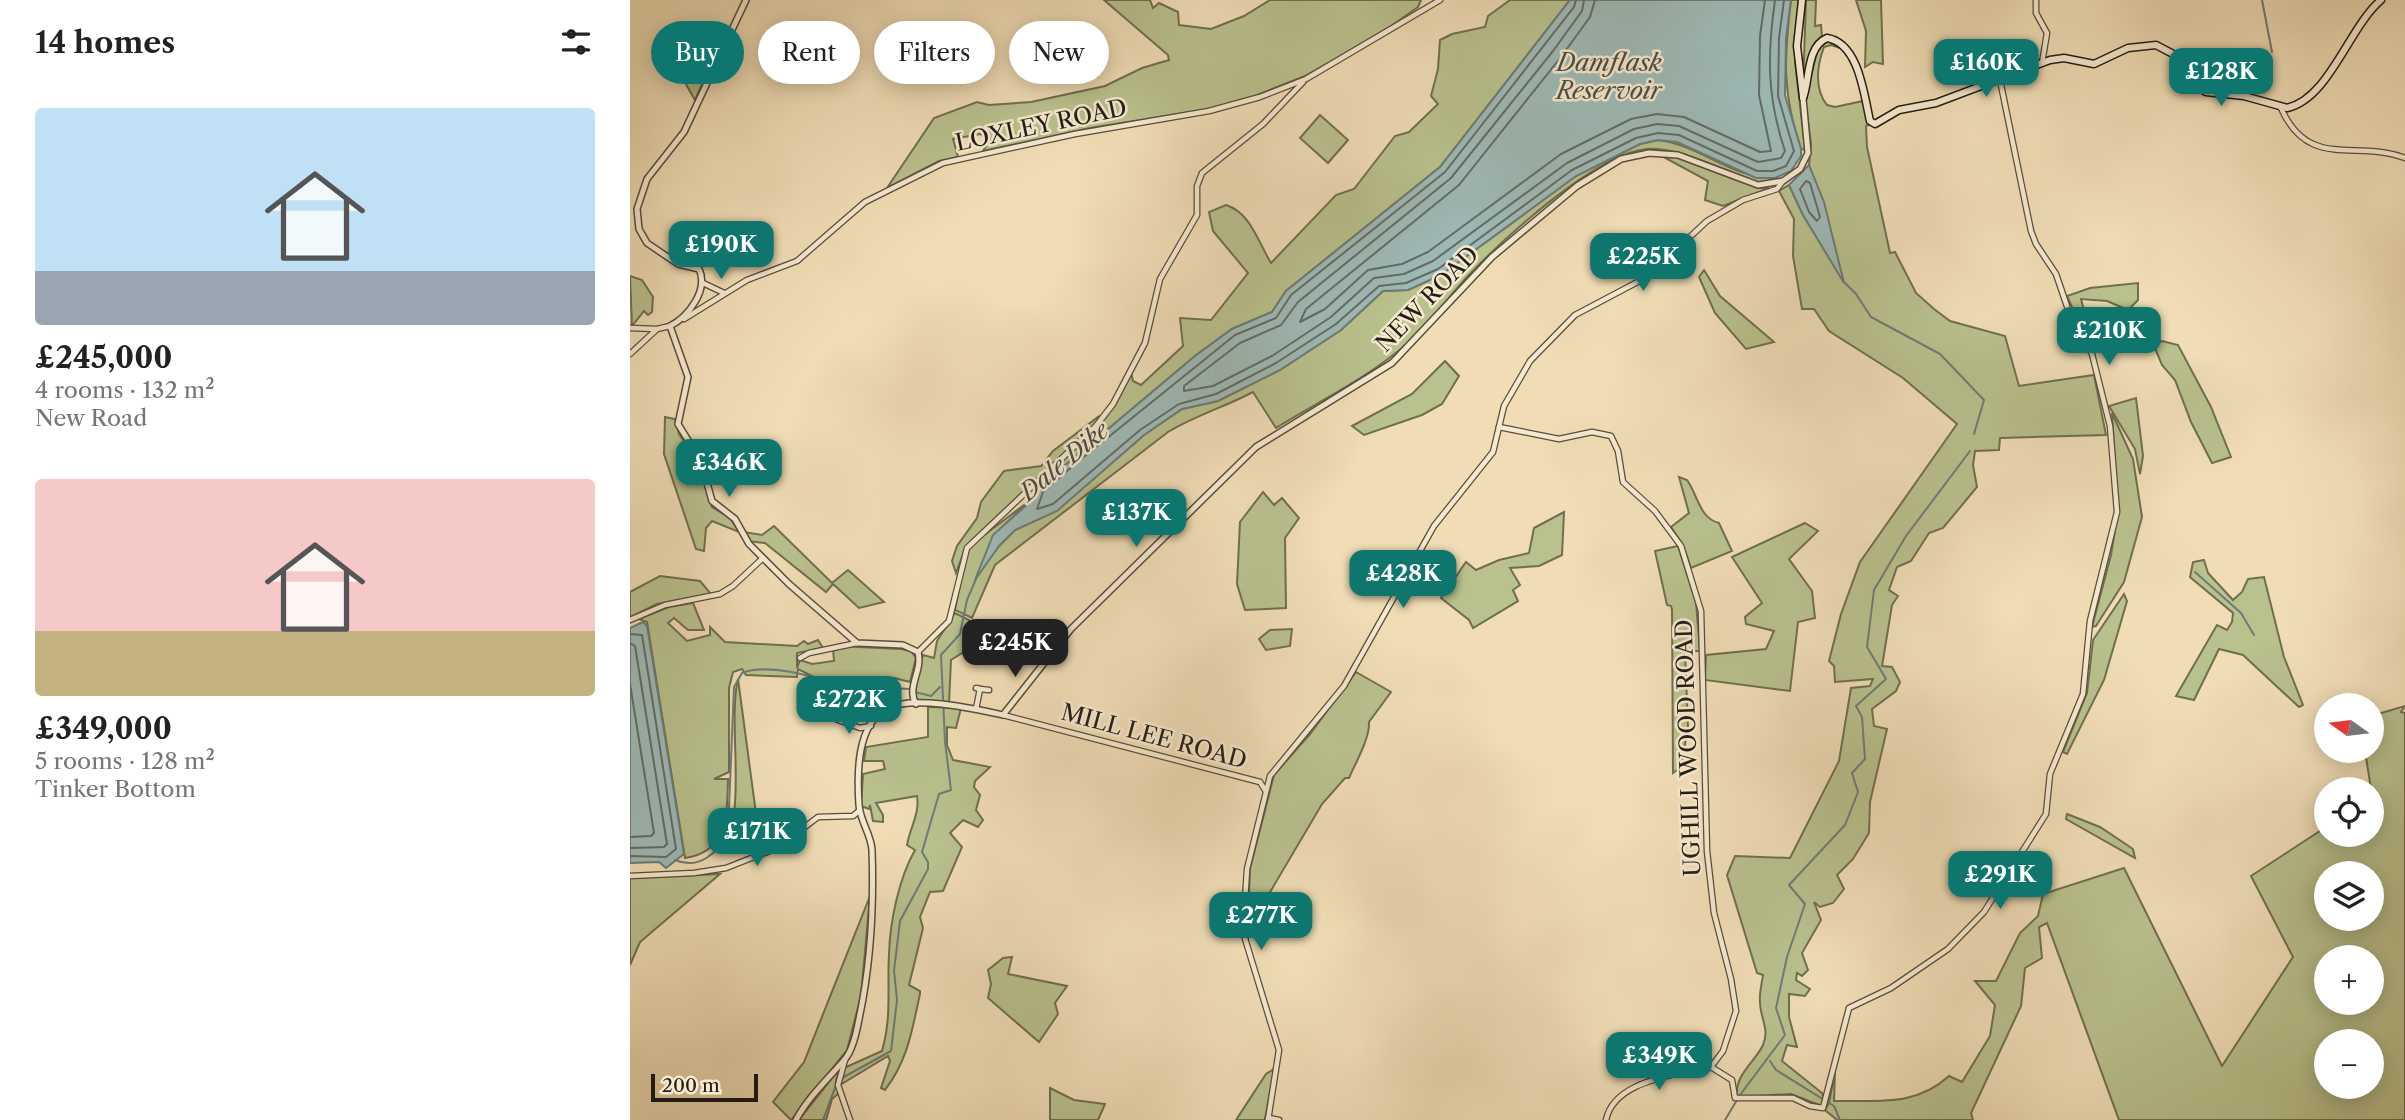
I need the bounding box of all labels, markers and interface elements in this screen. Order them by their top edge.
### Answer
chip: Buy [651,21,744,84]
chip: Rent [758,21,860,84]
chip: Filters [874,21,995,84]
chip: New [1009,21,1109,84]
icon: filters [557,23,595,61]
text: 14 homes [35,24,175,61]
pin: £160K [1937,40,2035,99]
water label: Damflask Reservoir [1554,48,1664,105]
text: £160K [1950,48,2022,76]
pin: £128K [2172,48,2270,108]
text: £128K [2185,57,2257,85]
street label: LOXLEY ROAD [953,93,1129,157]
icon: home [252,153,378,279]
pin: £190K [672,222,770,281]
text: £190K [685,230,757,258]
pin: £225K [1594,233,1692,293]
street label: NEW ROAD [1370,240,1484,358]
text: £225K [1606,242,1680,270]
pin: £210K [2060,308,2158,367]
text: £210K [2073,316,2145,344]
text: £245,000 [35,339,172,376]
text: 4 rooms · 132 m² [35,376,215,404]
text: New Road [35,404,147,432]
water label: Dale Dike [1012,414,1116,508]
pin: £346K [680,440,778,499]
text: £346K [692,448,766,476]
pin: £137K [1087,490,1185,549]
text: £137K [1101,498,1171,526]
icon: home [252,524,378,650]
pin: £428K [1354,550,1452,610]
text: £428K [1365,559,1441,587]
street label: UGHILL WOOD ROAD [1670,619,1706,877]
pin: £245K [966,620,1064,679]
text: £245K [978,628,1052,656]
pin: £272K [800,676,898,736]
text: £272K [812,685,886,713]
north arrow [2314,693,2384,763]
map controls [2314,693,2384,1099]
street label: MILL LEE ROAD [1058,698,1250,774]
text: £349,000 [35,710,172,747]
text: 5 rooms · 128 m² [35,747,215,775]
text: Tinker Bottom [35,775,196,803]
button: locate [2314,777,2384,847]
pin: £171K [708,808,806,868]
text: £171K [724,817,790,845]
pin: £291K [1951,852,2049,911]
text: £291K [1964,860,2036,888]
button: layers [2314,861,2384,931]
pin: £277K [1212,892,1310,952]
text: £277K [1225,901,1297,929]
button: + [2314,945,2384,1015]
button: − [2314,1029,2384,1099]
pin: £349K [1610,1032,1708,1092]
text: £349K [1622,1041,1696,1069]
scale bar [651,1071,758,1103]
text: 200 m [662,1074,720,1097]

